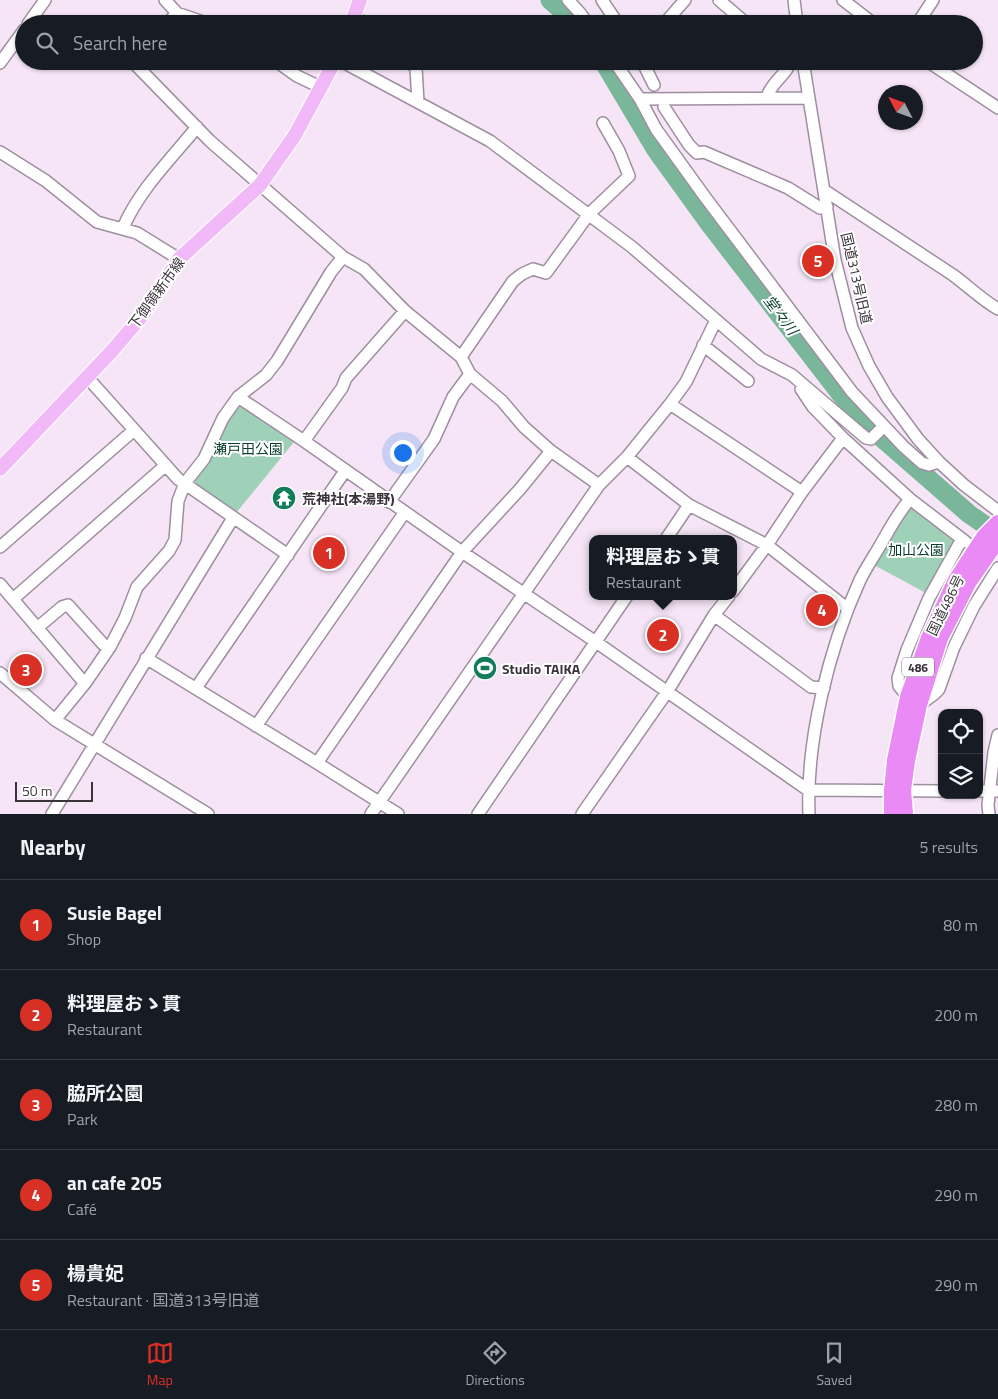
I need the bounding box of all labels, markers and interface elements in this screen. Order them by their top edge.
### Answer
search box [15,15,983,70]
text: Search here [73,28,167,57]
icon: search [33,29,61,57]
north arrow [878,85,923,130]
street label: 国道313号旧道 [836,230,878,326]
pin: 5 [802,242,834,280]
street label: 下御領新市線 [123,253,189,333]
water label: 堂々川 [758,290,805,341]
park label: 瀬戸田公園 [213,438,283,459]
your location [390,440,416,466]
temple icon: 荒神社(本湯野) [271,485,297,511]
place label: 荒神社(本湯野) [302,488,395,509]
pin: 1 [313,534,345,572]
popup [589,535,737,600]
park label: 加山公園 [888,539,944,560]
text: 料理屋おゝ貫 [606,541,720,570]
text: Restaurant [606,570,681,594]
street label: 国道486号 [921,571,969,639]
pin: 4 [806,591,838,629]
pin: 2 [647,616,679,654]
pin: 3 [10,651,42,689]
sports icon: Studio TAIKA [472,655,498,681]
place label: Studio TAIKA [502,658,581,679]
road number: 486 [902,658,934,676]
map controls [938,709,983,799]
button: locate [938,709,983,754]
button: layers [938,754,983,799]
scale bar [15,779,92,802]
text: 50 m [22,780,52,801]
text: Nearby [20,831,85,863]
text: 5 results [919,835,978,859]
text: Susie Bagel [67,898,162,927]
text: 1 [32,913,40,937]
text: 80 m [943,913,978,937]
text: Shop [67,927,101,951]
text: 料理屋おゝ貫 [67,988,181,1017]
text: 2 [32,1003,40,1027]
text: 200 m [934,1003,978,1027]
text: Restaurant [67,1017,142,1041]
text: 脇所公園 [67,1078,143,1107]
text: 3 [32,1093,40,1117]
text: 280 m [934,1093,978,1117]
text: Park [67,1107,98,1131]
text: an cafe 205 [67,1168,162,1197]
text: 4 [32,1183,40,1207]
text: 290 m [934,1183,978,1207]
text: Café [67,1197,97,1221]
text: 楊貴妃 [67,1258,124,1287]
text: 5 [32,1273,40,1297]
text: 290 m [934,1273,978,1297]
text: Restaurant · 国道313号旧道 [67,1288,259,1312]
tab: Map [146,1339,174,1390]
tab: Directions [465,1339,525,1390]
tab: Saved [817,1339,852,1390]

